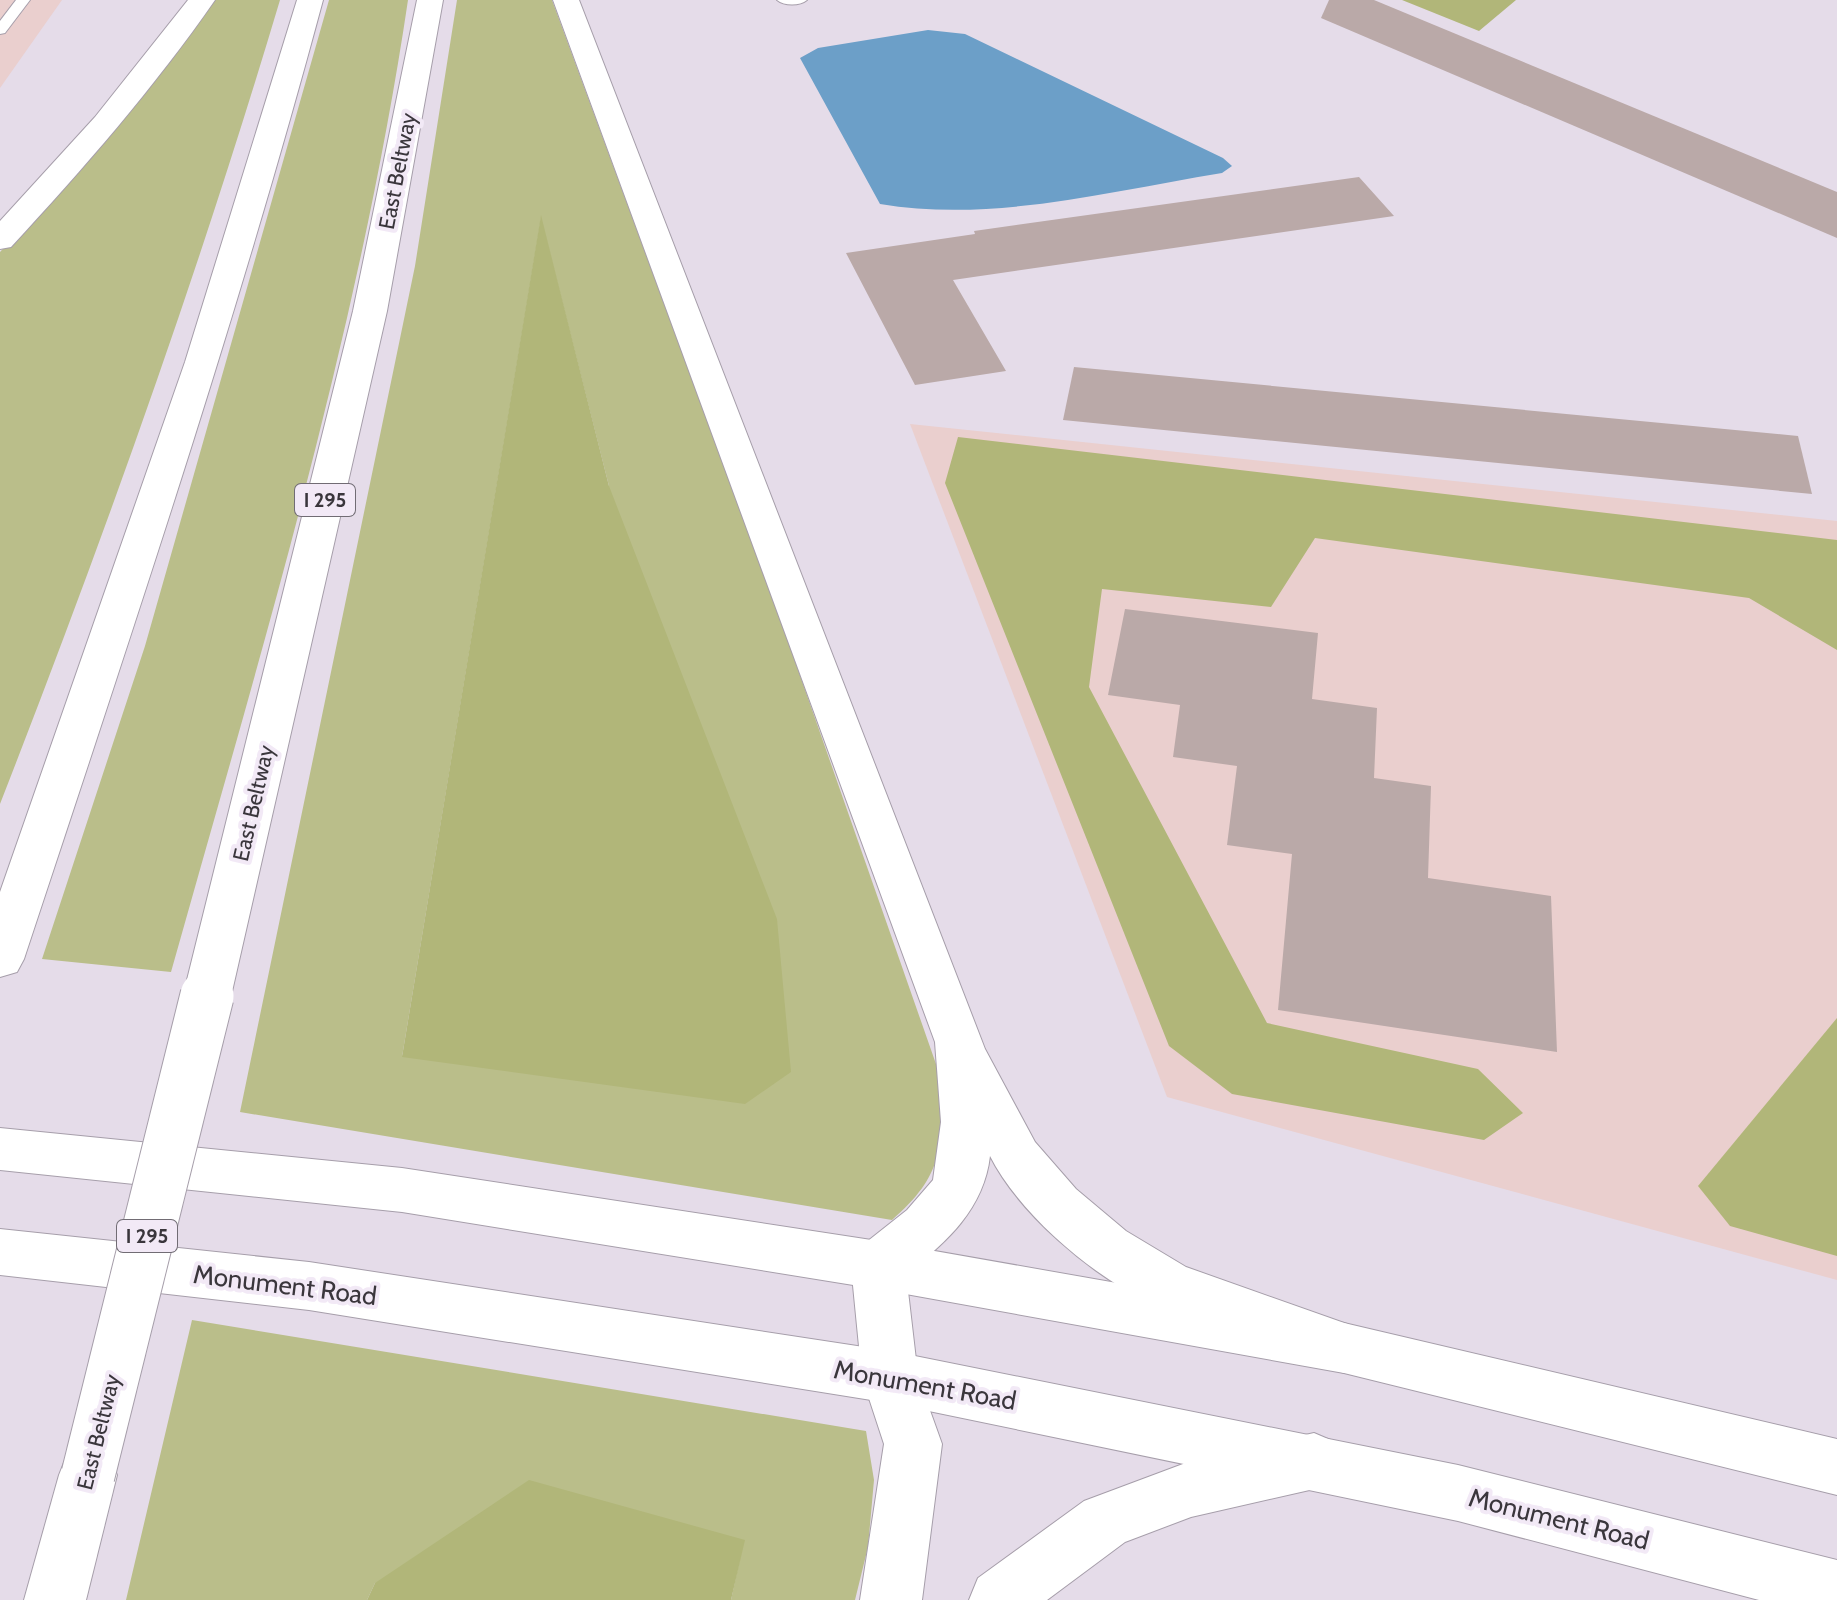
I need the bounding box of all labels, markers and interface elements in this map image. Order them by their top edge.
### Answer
street label: East Beltway [373,110,422,232]
road number: I 295 [295,484,355,516]
street label: East Beltway [227,742,280,864]
road number: I 295 [117,1220,177,1252]
street label: Monument Road [191,1258,379,1312]
street label: Monument Road [831,1353,1019,1417]
street label: East Beltway [71,1372,126,1493]
street label: Monument Road [1466,1481,1652,1557]

